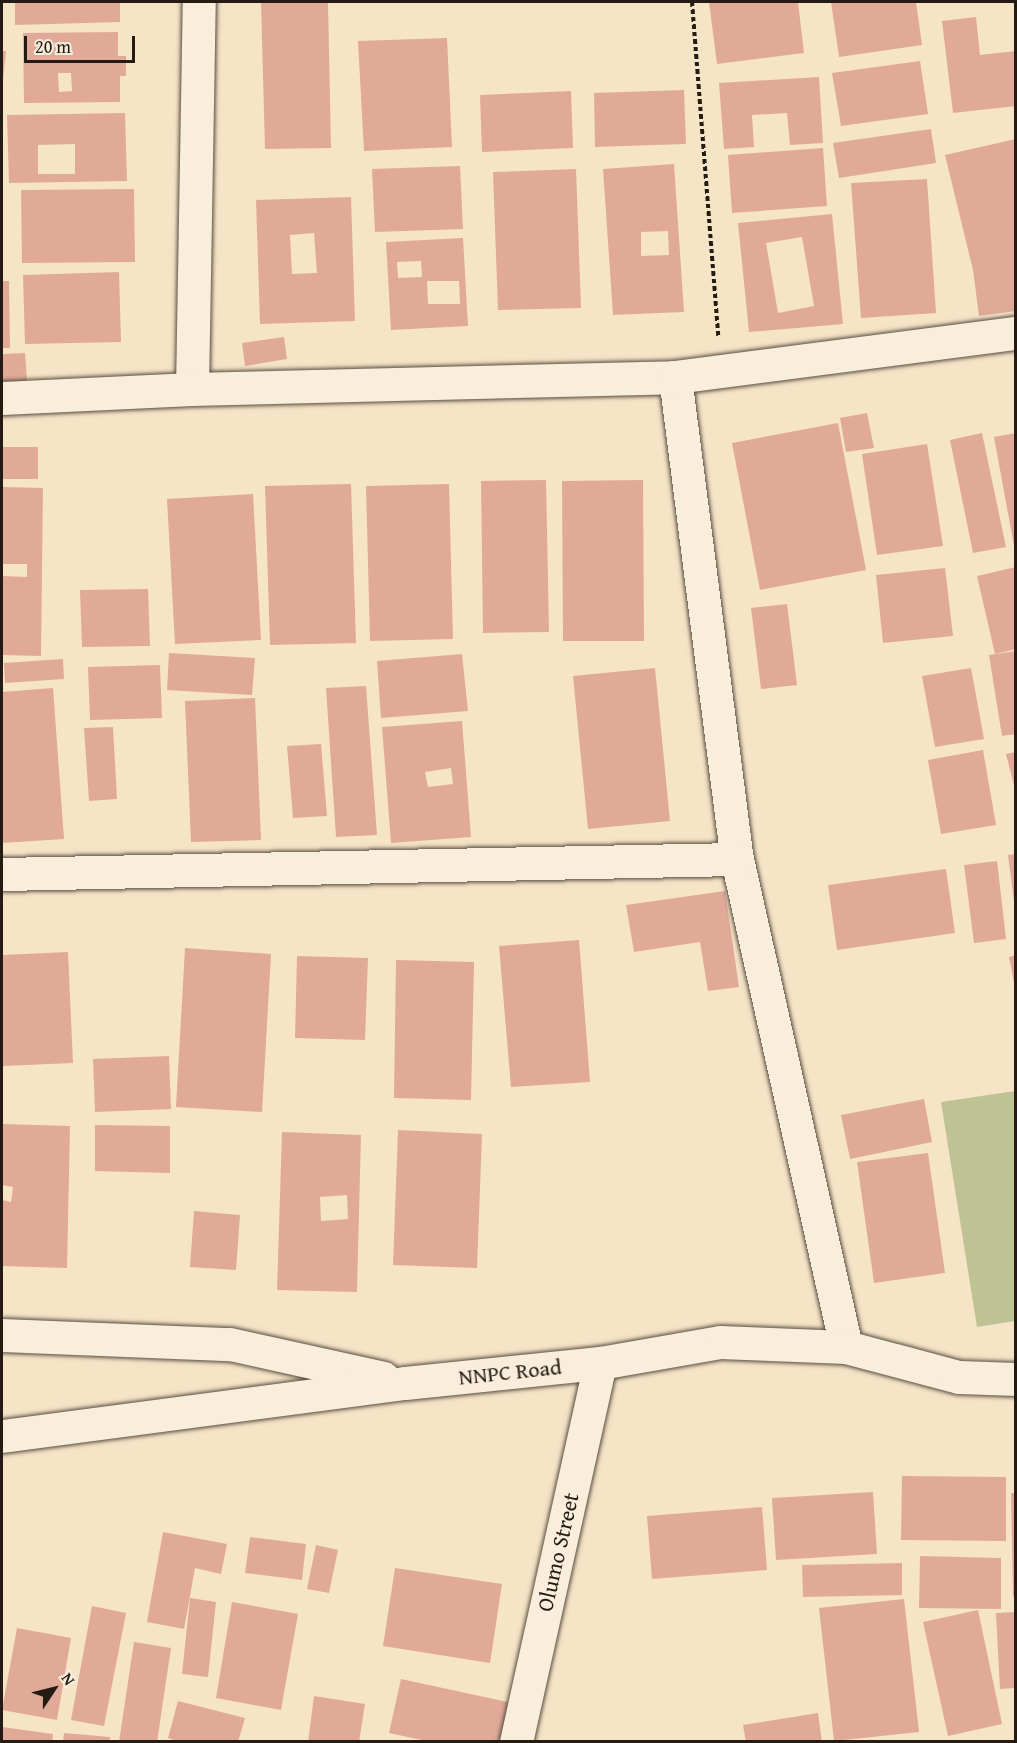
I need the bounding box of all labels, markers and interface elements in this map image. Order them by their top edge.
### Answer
scale bar [27,24,138,62]
text: 20 m [35,33,71,60]
street label: NNPC Road [457,1353,563,1391]
street label: Olumo Street [532,1490,584,1614]
north arrow [24,1659,84,1719]
text: N [56,1667,82,1690]

